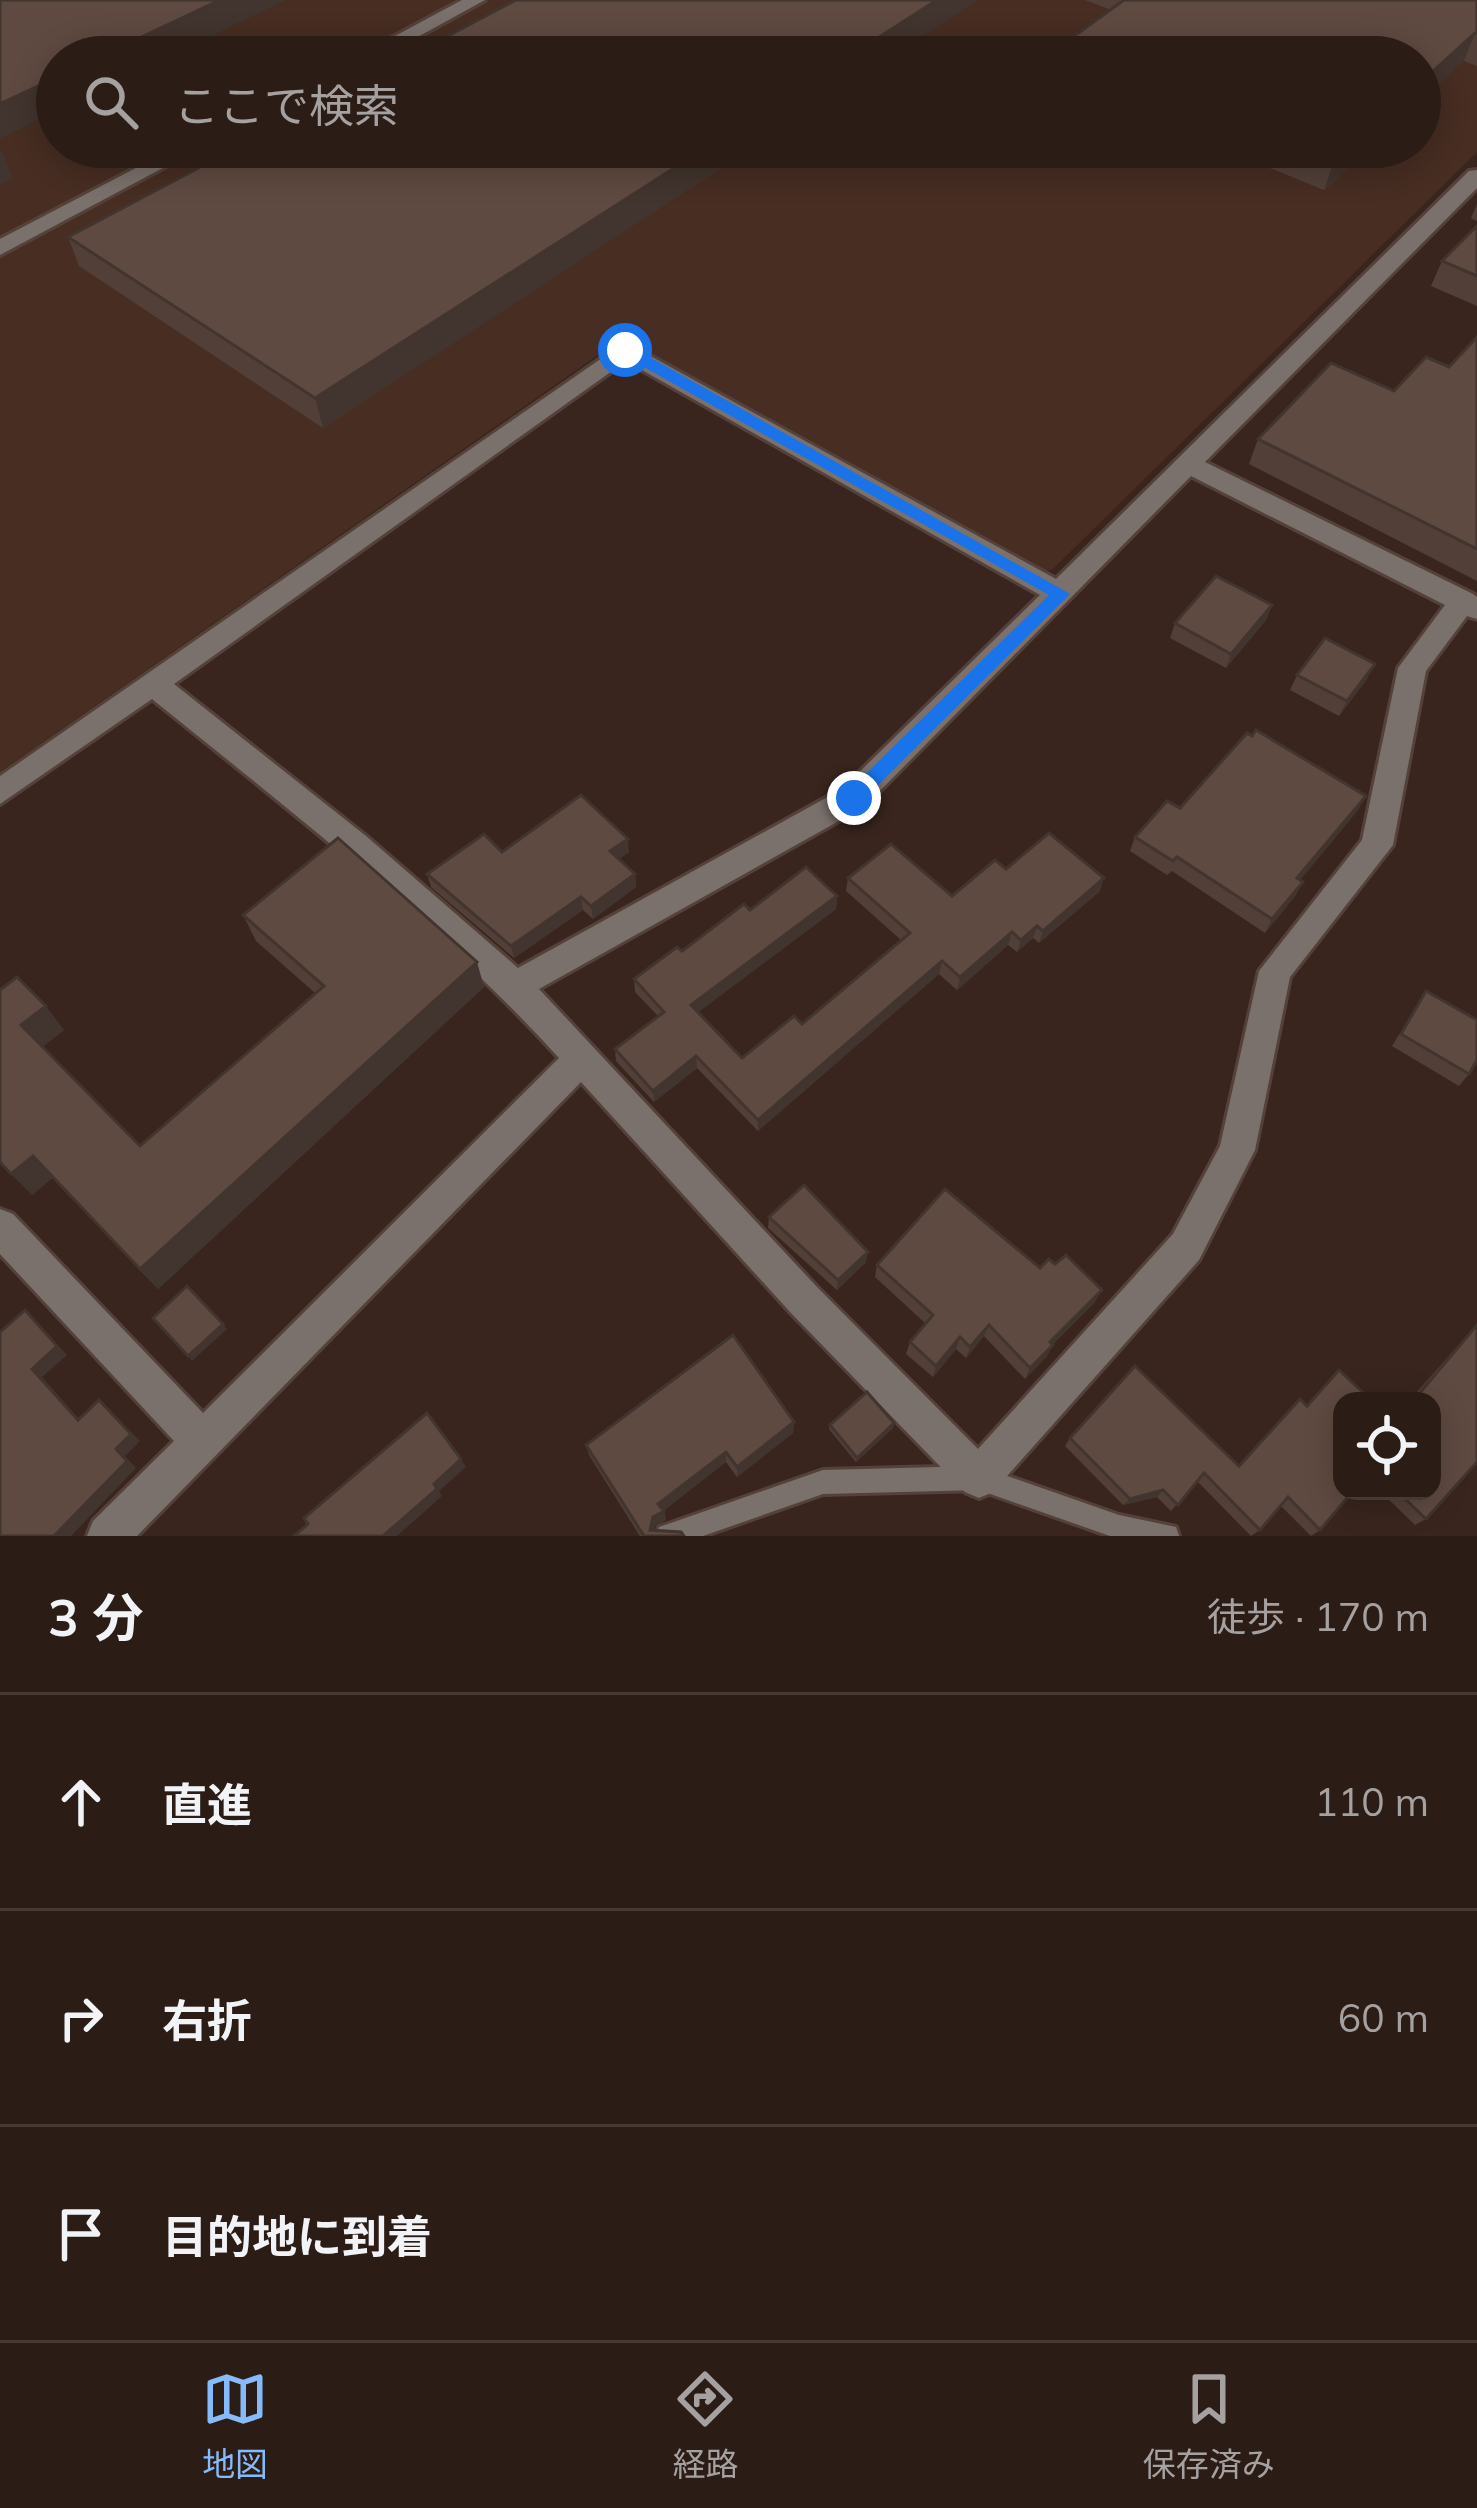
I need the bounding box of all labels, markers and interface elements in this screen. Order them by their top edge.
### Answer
search box [36,36,1441,168]
icon: search [78,69,144,135]
text: ここで検索 [174,77,399,133]
route start [598,323,652,377]
route end [827,771,881,825]
map controls [1333,1392,1441,1500]
button: locate [1333,1392,1441,1500]
text: 3 分 [48,1585,144,1649]
text: 徒歩 · 170 m [1207,1592,1429,1641]
icon: ahead [48,1769,114,1835]
text: 直進 [162,1776,252,1832]
text: 110 m [1314,1777,1429,1826]
icon: right [48,1985,114,2051]
text: 右折 [162,1992,252,2048]
text: 60 m [1338,1993,1429,2042]
icon: arrive [48,2201,114,2267]
text: 目的地に到着 [162,2208,432,2264]
tab: 地図 [202,2366,268,2486]
tab: 経路 [672,2366,738,2486]
tab: 保存済み [1143,2366,1275,2486]

